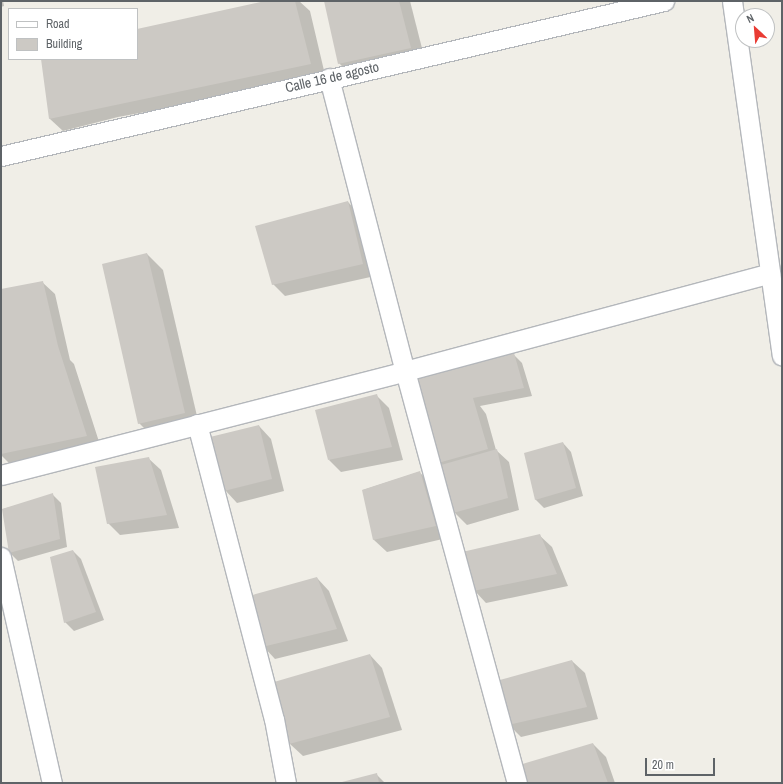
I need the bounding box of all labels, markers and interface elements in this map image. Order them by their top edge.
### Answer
legend [8,8,138,60]
north arrow [735,8,775,48]
text: N [744,10,756,26]
text: Road [46,16,70,32]
text: Building [46,36,82,52]
street label: Calle 16 de agosto [283,58,381,96]
scale bar [647,750,717,776]
text: 20 m [652,757,674,773]

